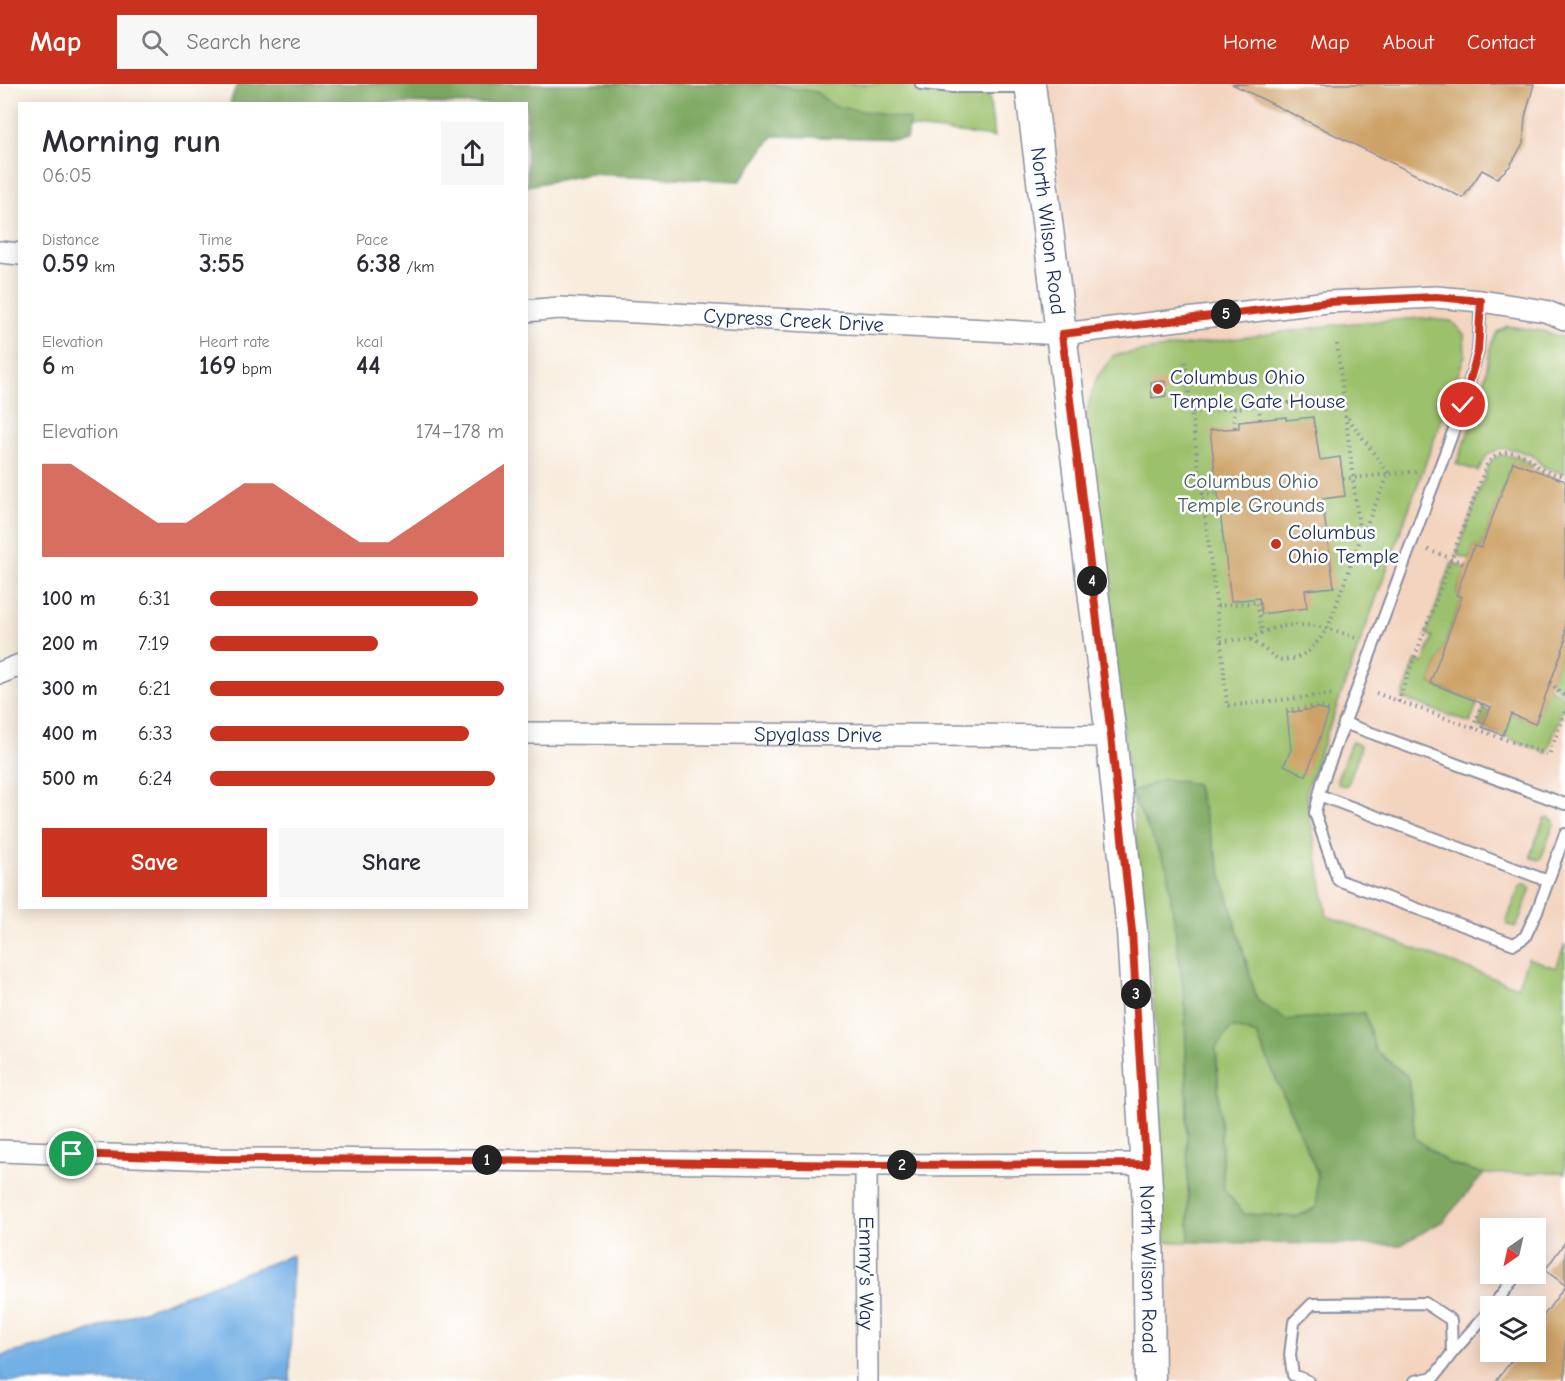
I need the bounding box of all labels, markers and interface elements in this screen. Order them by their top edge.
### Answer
search box [117,15,537,69]
text: Map [30,26,81,58]
icon: search [138,26,171,59]
text: Search here [186,29,301,55]
text: Home [1223,30,1277,54]
text: Map [1310,30,1350,54]
text: About [1383,30,1434,54]
text: Contact [1467,30,1535,54]
text: Morning run [42,122,221,160]
button: share [441,122,504,185]
street label: North Wilson Road [1026,146,1071,316]
text: 06:05 [42,164,92,187]
text: Distance [42,231,99,249]
text: Time [199,231,232,249]
text: Pace [356,231,388,249]
text: 0.59 [42,249,89,279]
text: 3:55 [199,249,245,279]
text: 6:38 [356,249,401,279]
text: km [89,258,115,276]
text: /km [401,258,434,276]
pin: 5 [1211,299,1241,329]
street label: Cypress Creek Drive [703,303,884,337]
text: 5 [1222,305,1230,323]
text: Elevation [42,333,103,351]
text: Heart rate [199,333,270,351]
text: kcal [356,333,383,351]
text: 6 [42,351,56,381]
text: 169 [199,351,236,381]
text: 44 [356,351,380,381]
text: m [56,360,74,378]
text: bpm [236,360,272,378]
place label: Columbus Ohio Temple Gate House [1170,365,1345,413]
pin [1437,379,1488,430]
marker: Columbus Ohio Temple Gate House [1151,382,1165,396]
icon: check [1446,388,1479,421]
text: Elevation [42,420,119,443]
text: 174–178 m [416,420,504,443]
park label: Columbus Ohio Temple Grounds [1178,469,1324,517]
place label: Columbus Ohio Temple [1288,520,1399,568]
marker: Columbus Ohio Temple [1269,537,1283,551]
pin: 4 [1077,566,1107,596]
text: 4 [1088,572,1096,590]
text: 100 m [42,587,96,610]
text: 6:31 [138,587,171,610]
text: 200 m [42,632,98,655]
text: 7:19 [138,632,170,655]
text: 300 m [42,677,98,700]
text: 6:21 [138,677,171,700]
text: 400 m [42,722,97,745]
text: 6:33 [138,722,173,745]
street label: Spyglass Drive [754,722,882,747]
text: 500 m [42,767,99,790]
text: 6:24 [138,767,173,790]
button: Save [42,828,267,897]
button: Share [279,828,504,897]
pin: 3 [1121,979,1151,1009]
text: 3 [1132,985,1140,1003]
pin [46,1128,97,1179]
icon: arrive [55,1137,88,1170]
pin: 1 [472,1145,502,1175]
pin: 2 [887,1150,917,1180]
text: 1 [484,1151,490,1169]
text: 2 [898,1156,906,1174]
street label: North Wilson Road [1135,1184,1162,1354]
street label: Emmy's Way [854,1216,879,1331]
north arrow [1480,1218,1546,1284]
map controls [1480,1218,1546,1362]
button: layers [1480,1296,1546,1362]

